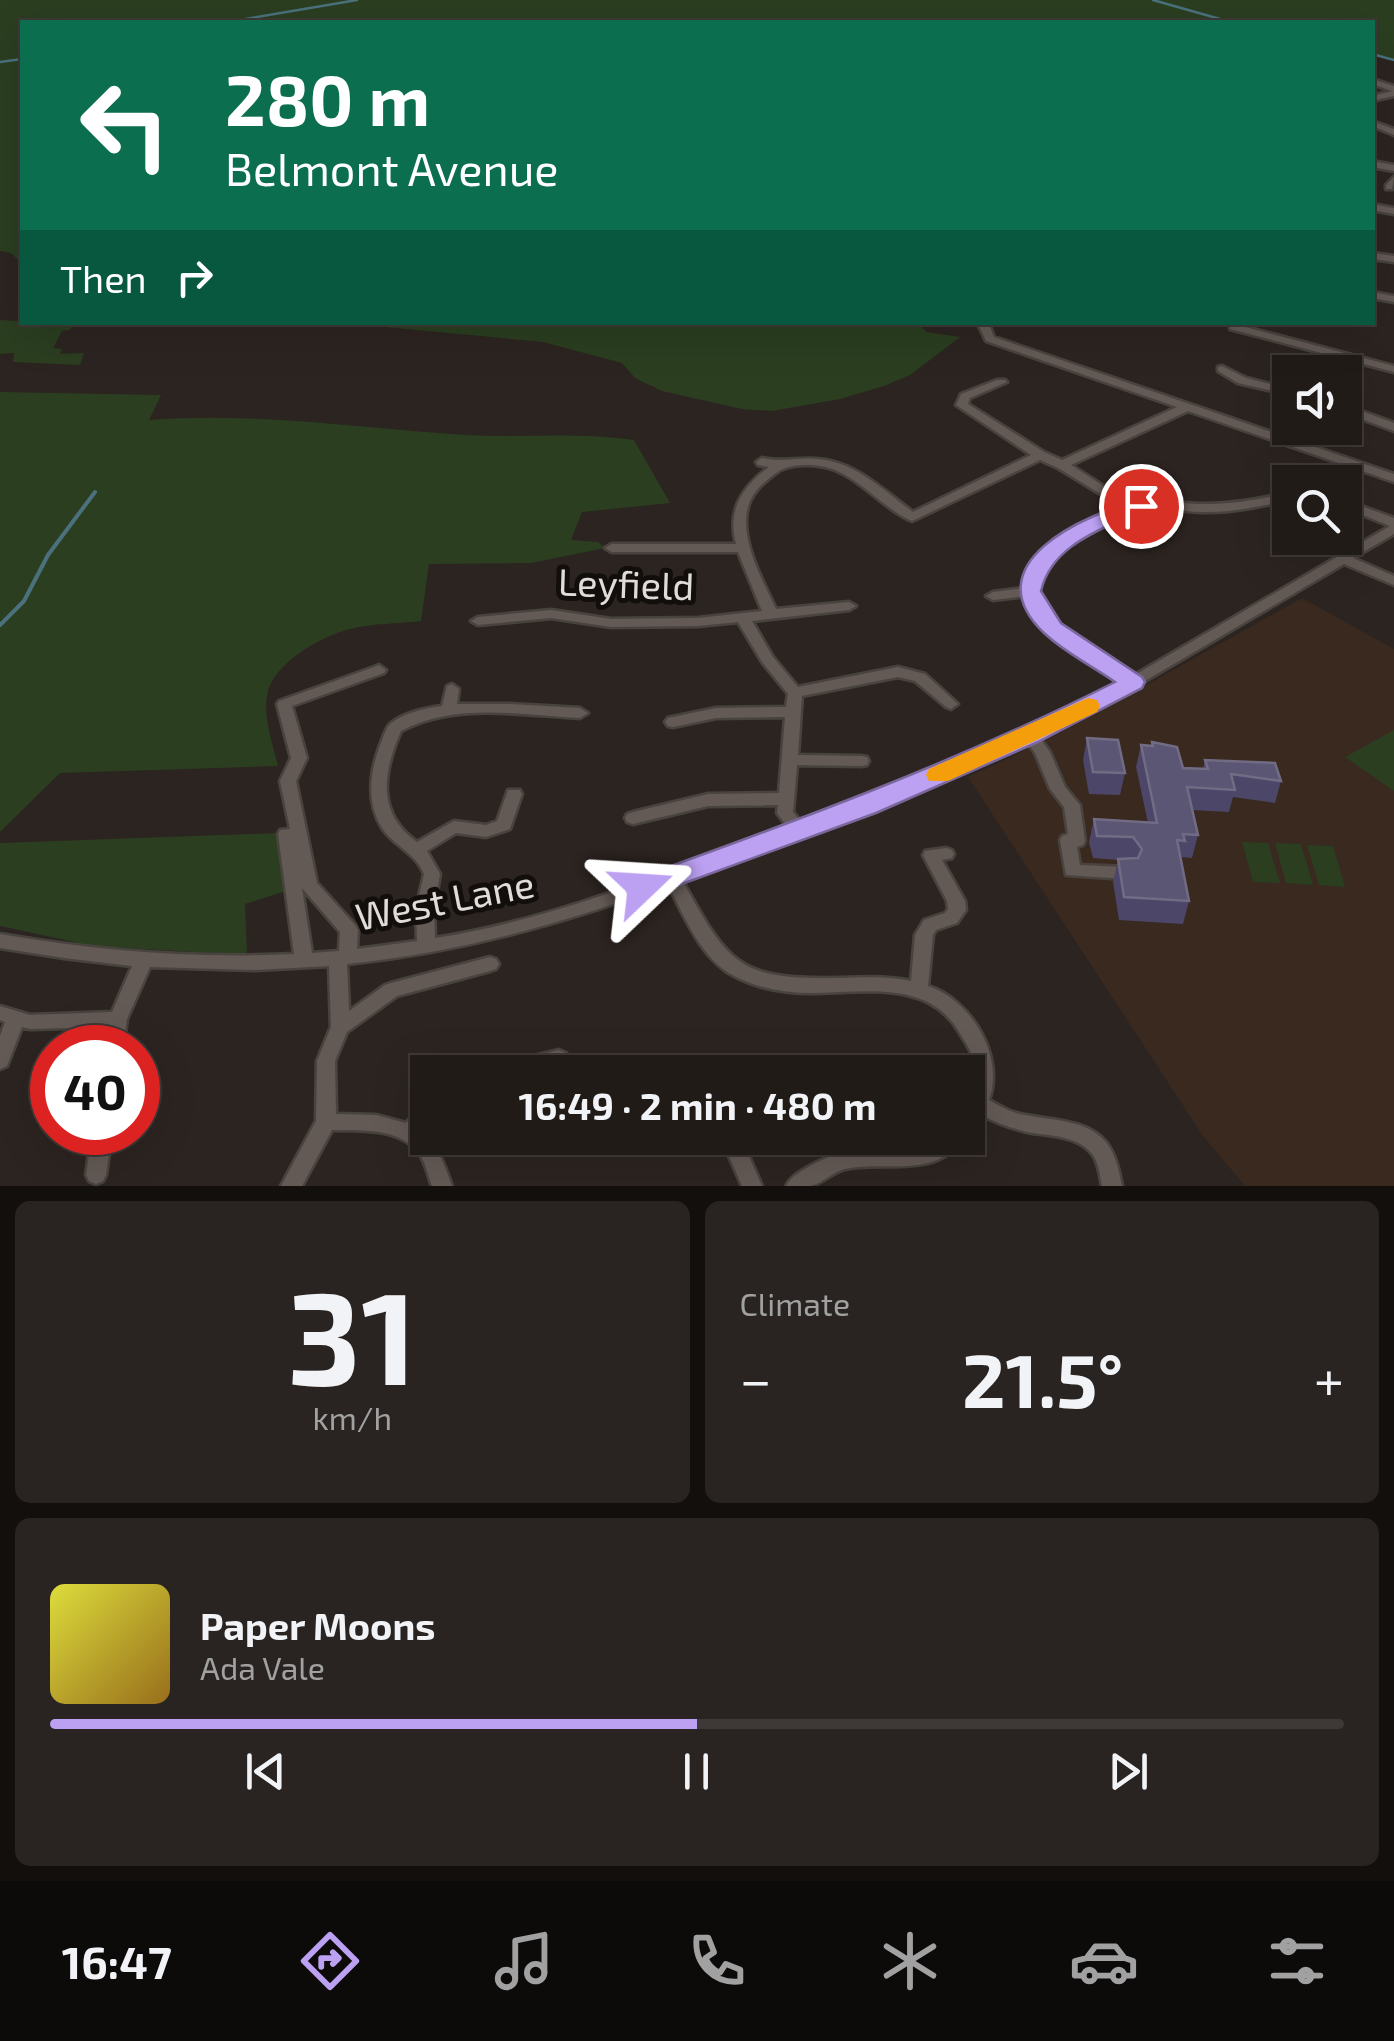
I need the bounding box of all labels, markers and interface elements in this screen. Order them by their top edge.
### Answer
text: 280 m [225,56,430,140]
icon: left [60,60,190,190]
text: Belmont Avenue [225,141,558,195]
icon: right [167,250,222,305]
text: Then [60,255,147,301]
map controls [1272,355,1362,555]
button: sound [1272,355,1362,445]
pin [1099,464,1184,549]
button: search [1272,465,1362,555]
icon: arrive [1114,479,1169,534]
street label: Leyfield [557,558,695,608]
position arrow [590,835,694,939]
street label: West Lane [351,859,538,939]
speed limit sign: 40 [30,1025,160,1155]
text: 16:49 · 2 min · 480 m [519,1082,876,1128]
text: 31 [287,1255,417,1411]
text: Climate [740,1284,850,1322]
text: 21.5° [962,1333,1123,1423]
text: − [740,1345,772,1411]
text: + [1314,1345,1344,1411]
text: km/h [313,1398,392,1436]
text: Paper Moons [200,1602,436,1648]
text: Ada Vale [200,1648,325,1686]
icon: previous [238,1744,293,1799]
icon: pause [669,1744,724,1799]
icon: next [1101,1744,1156,1799]
icon: directions [295,1926,365,1996]
icon: music [489,1926,559,1996]
icon: phone [682,1926,752,1996]
icon: climate [875,1926,945,1996]
icon: car [1069,1926,1139,1996]
icon: filters [1262,1926,1332,1996]
text: 16:47 [62,1934,172,1988]

